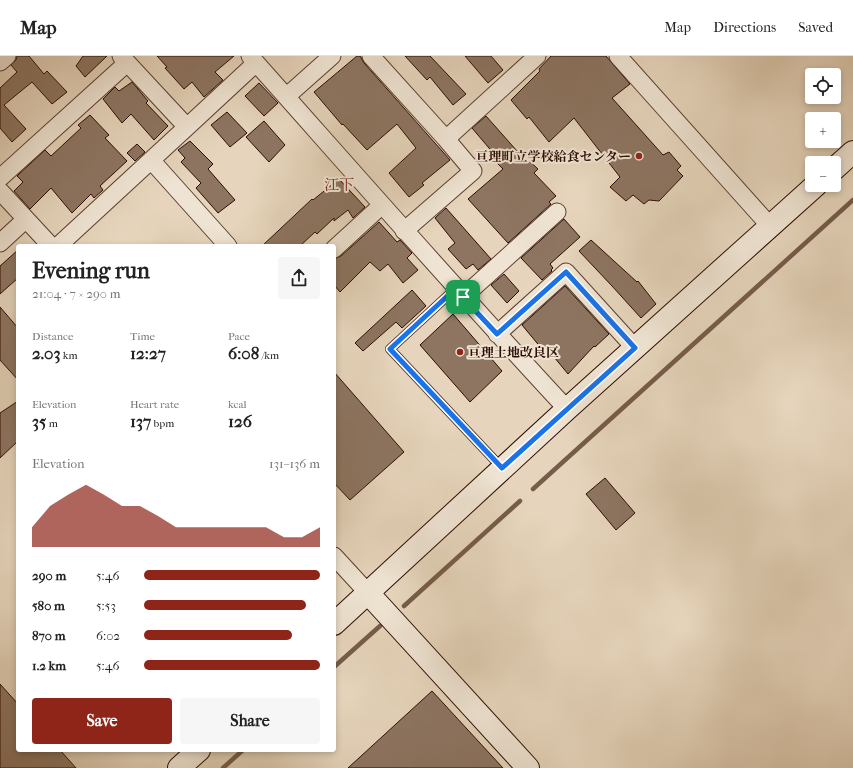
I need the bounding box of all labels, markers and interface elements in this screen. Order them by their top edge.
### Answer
text: Map [20,17,56,39]
text: Map [664,19,691,36]
text: Directions [713,19,776,36]
text: Saved [798,19,833,36]
map controls [805,68,841,192]
button: locate [805,68,841,104]
button: + [805,112,841,148]
place label: 亘理町立学校給食センター [476,149,631,164]
marker: 亘理町立学校給食センター [634,151,644,161]
button: − [805,156,841,192]
district label: 江下 [324,176,354,194]
button: share [278,257,320,299]
text: Evening run [32,258,150,284]
pin [446,280,480,314]
text: 21:04 · 7 × 290 m [32,286,121,301]
icon: arrive [452,286,474,308]
text: Distance [32,330,73,343]
text: Time [130,330,155,343]
text: Pace [228,330,250,343]
text: 2.03 [32,343,60,363]
text: 12:27 [130,343,166,363]
text: 6:08 [228,343,259,363]
place label: 亘理土地改良区 [468,345,559,360]
marker: 亘理土地改良区 [455,347,465,357]
text: km [60,349,78,362]
text: /km [259,349,279,362]
text: Elevation [32,398,76,411]
text: Heart rate [130,398,179,411]
text: kcal [228,398,247,411]
text: 35 [32,411,46,431]
text: 137 [130,411,151,431]
text: 126 [228,411,252,431]
text: m [46,417,58,430]
text: bpm [151,417,174,430]
text: Elevation [32,456,85,471]
text: 131–136 m [269,456,320,471]
text: 290 m [32,568,66,583]
text: 5:46 [96,568,119,583]
text: 580 m [32,598,65,613]
text: 5:53 [96,598,116,613]
text: 870 m [32,628,66,643]
text: 6:02 [96,628,120,643]
text: 1.2 km [32,658,66,673]
text: 5:46 [96,658,119,673]
button: Save [32,698,172,744]
button: Share [180,698,320,744]

